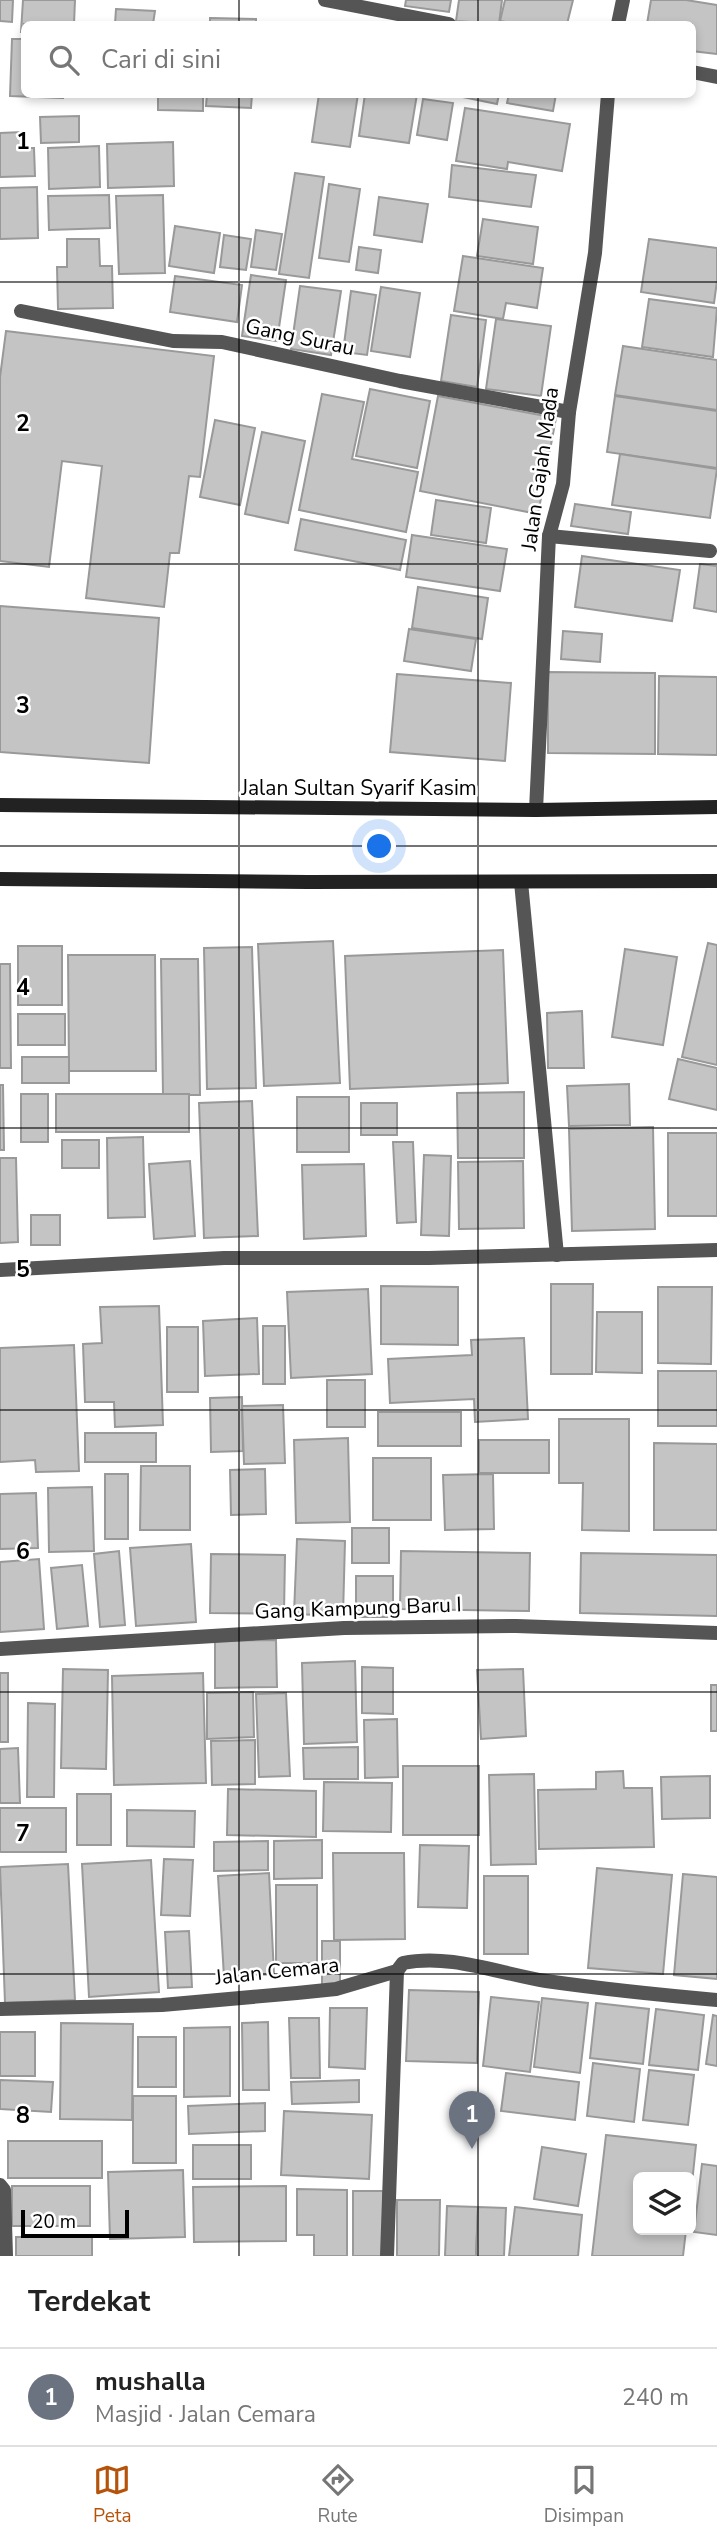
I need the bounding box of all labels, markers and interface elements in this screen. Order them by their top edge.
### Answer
search box [21,21,696,98]
icon: search [45,41,83,79]
text: Cari di sini [101,42,221,77]
text: 1 [16,126,30,157]
street label: Gang Surau [243,312,357,362]
street label: Jalan Gajah Mada [515,385,565,554]
text: 2 [16,408,30,439]
text: 3 [16,690,30,721]
street label: Jalan Sultan Syarif Kasim [240,774,477,802]
your location [362,829,396,863]
text: 4 [16,972,30,1003]
text: 5 [16,1254,30,1285]
text: 6 [16,1536,30,1567]
street label: Gang Kampung Baru I [254,1590,462,1626]
text: 7 [16,1818,30,1849]
street label: Jalan Cemara [212,1951,341,1992]
pin: 1 [449,2091,495,2149]
text: 8 [16,2100,30,2131]
map controls [633,2172,696,2235]
button: layers [633,2172,696,2235]
scale bar [21,2207,130,2239]
text: 20 m [32,2209,76,2235]
text: Terdekat [28,2281,150,2322]
text: mushalla [95,2364,206,2399]
text: 1 [44,2382,58,2413]
text: 240 m [622,2382,689,2413]
text: Masjid · Jalan Cemara [95,2399,316,2430]
tab: Peta [93,2461,131,2529]
tab: Rute [318,2461,358,2529]
tab: Disimpan [544,2461,624,2529]

